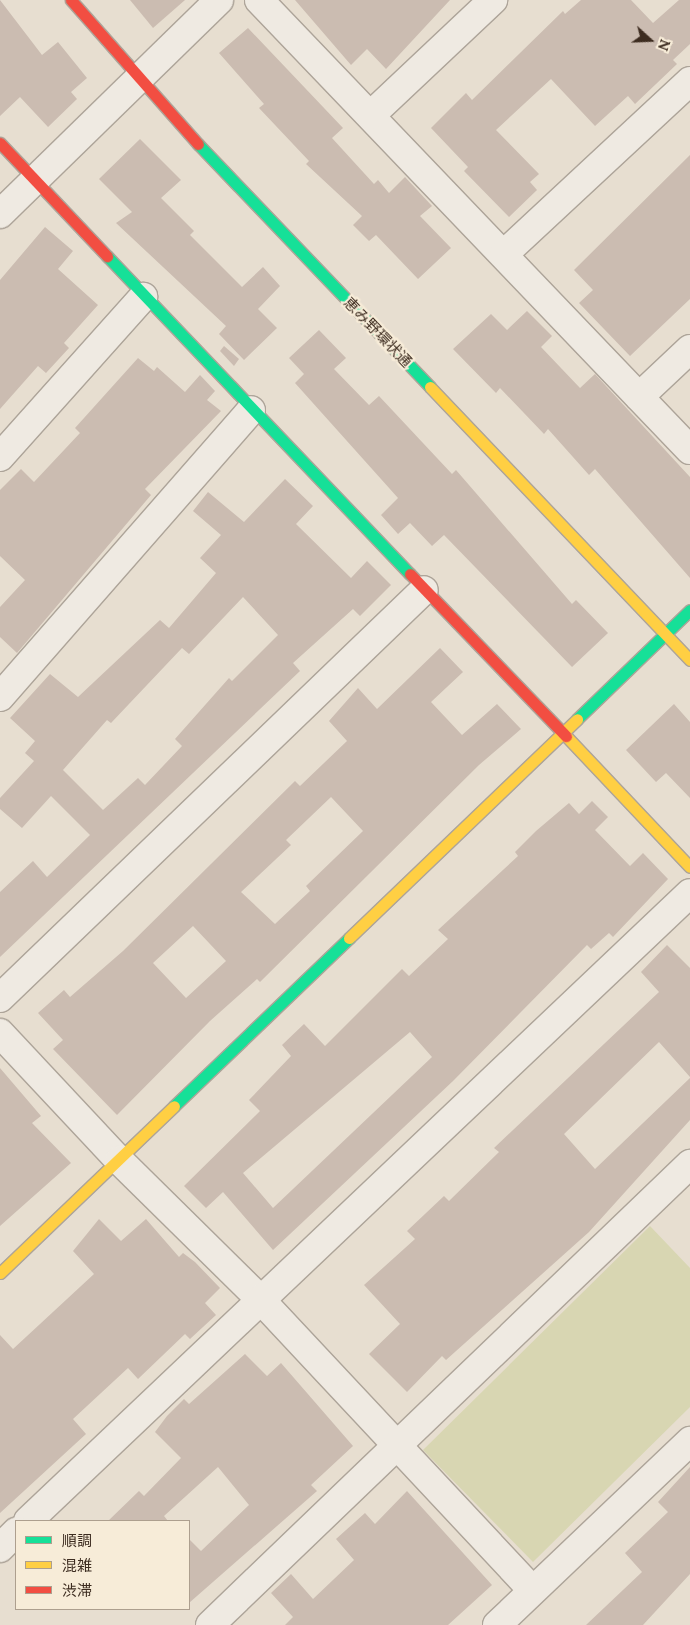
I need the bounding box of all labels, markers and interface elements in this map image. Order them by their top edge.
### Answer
north arrow [625,15,675,65]
text: N [654,37,674,53]
street label: 恵み野環状通 [340,293,416,371]
legend [15,1520,190,1610]
text: 順調 [62,1531,92,1550]
text: 混雑 [62,1556,92,1575]
text: 渋滞 [62,1581,92,1600]

